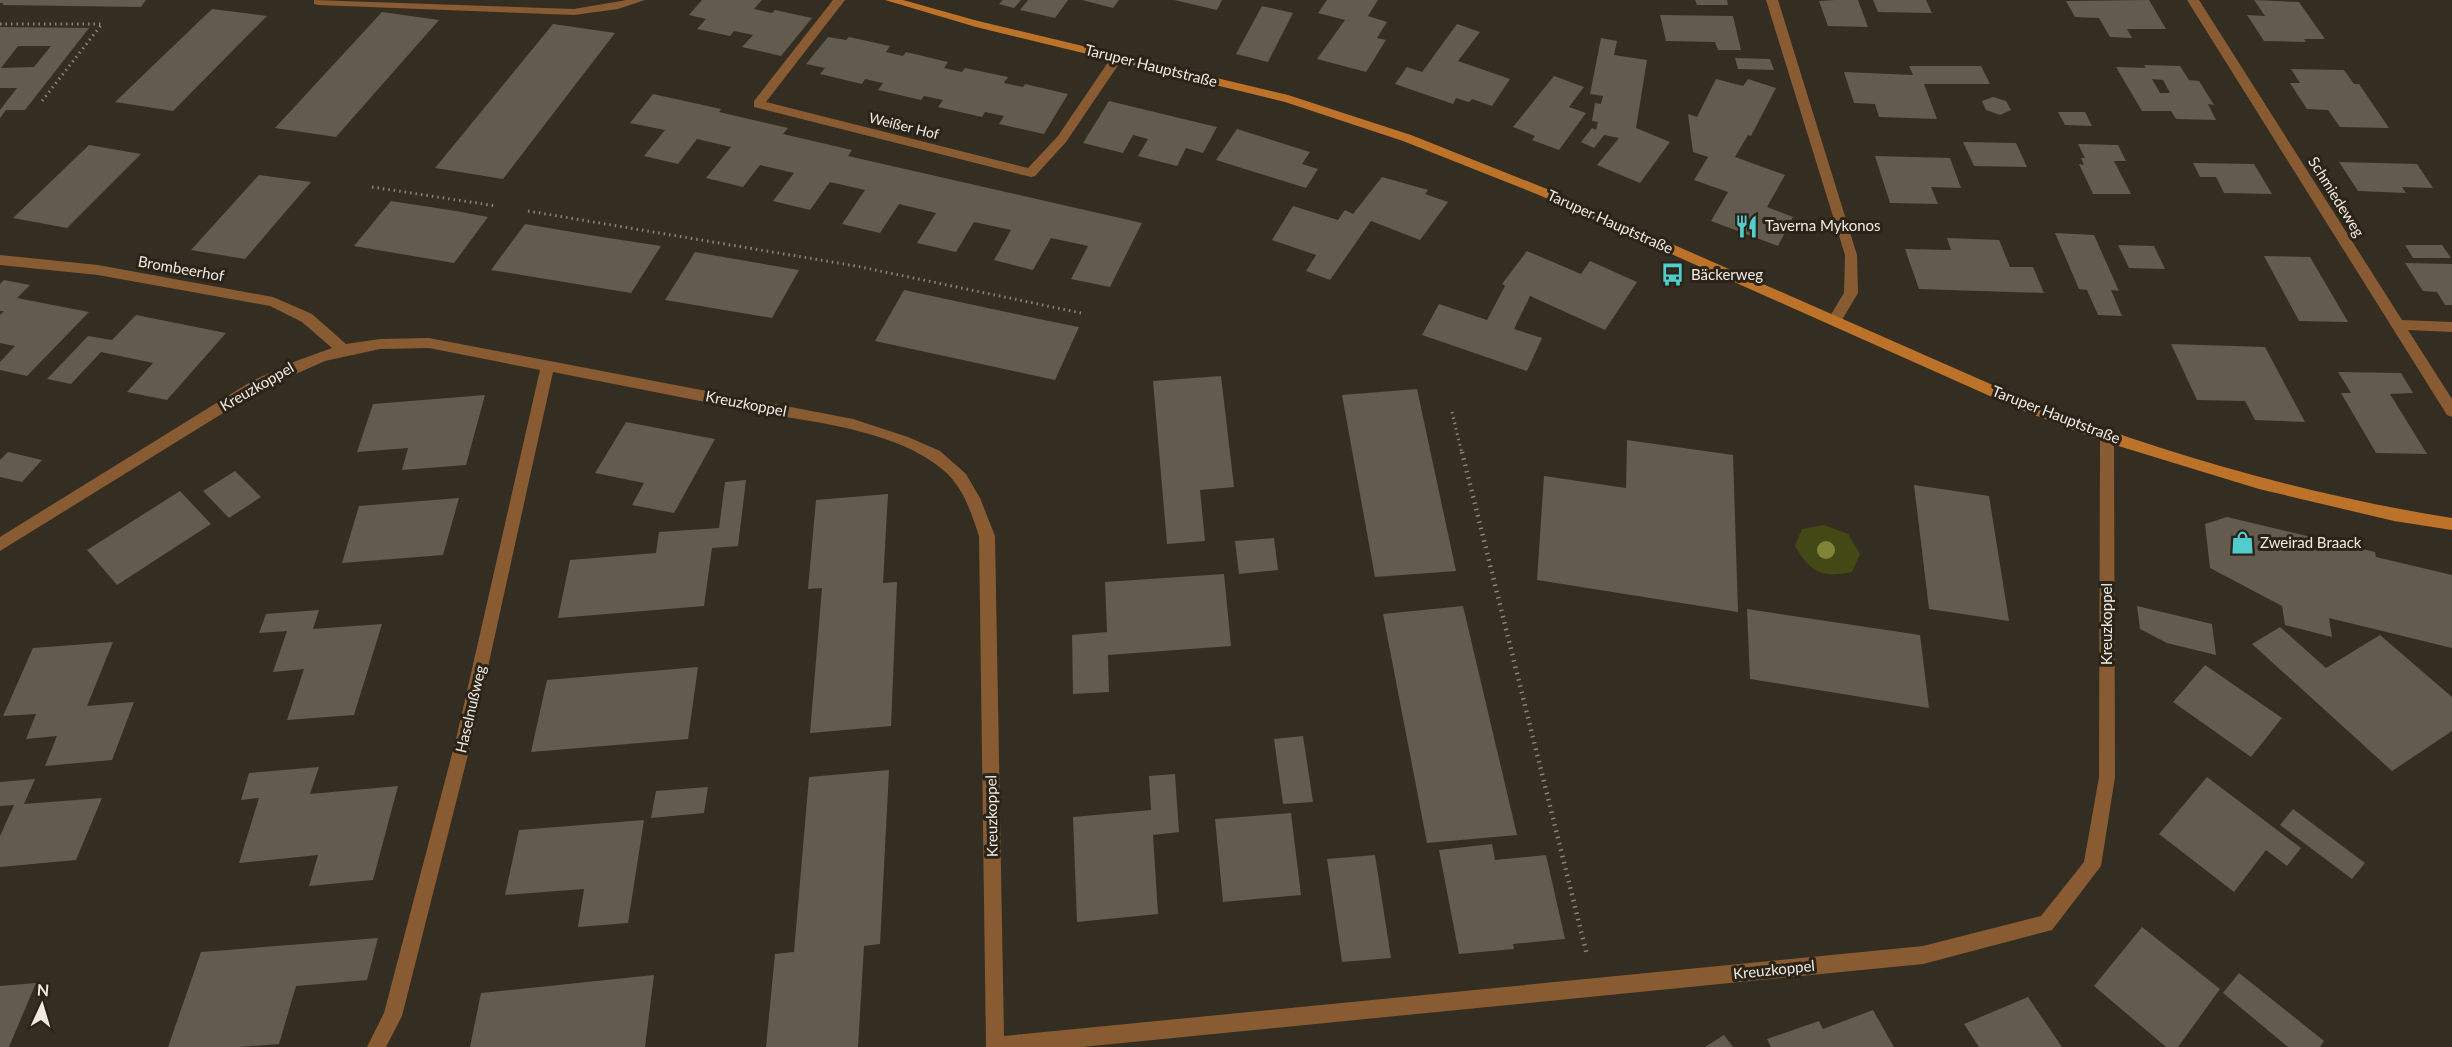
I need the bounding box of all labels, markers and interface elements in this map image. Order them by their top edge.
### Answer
street label: Taruper Hauptstraße [1083,40,1219,90]
street label: Weißer Hof [867,109,941,142]
street label: Schmiedeweg [2305,153,2369,240]
street label: Taruper Hauptstraße [1545,185,1676,257]
restaurant icon: Taverna Mykonos [1734,213,1760,239]
place label: Taverna Mykonos [1765,216,1881,234]
street label: Brombeerhof [137,252,226,285]
bus stop icon: Bäckerweg [1660,262,1686,288]
place label: Bäckerweg [1691,265,1763,283]
street label: Kreuzkoppel [216,358,297,414]
street label: Taruper Hauptstraße [1990,381,2123,447]
street label: Kreuzkoppel [704,386,788,420]
shop icon: Zweirad Braack [2229,530,2255,556]
place label: Zweirad Braack [2260,533,2362,551]
street label: Kreuzkoppel [2097,583,2115,665]
street label: Haselnußweg [451,663,489,754]
street label: Kreuzkoppel [981,775,1001,857]
street label: Kreuzkoppel [1732,956,1816,982]
north arrow [12,975,72,1035]
text: N [36,980,50,999]

